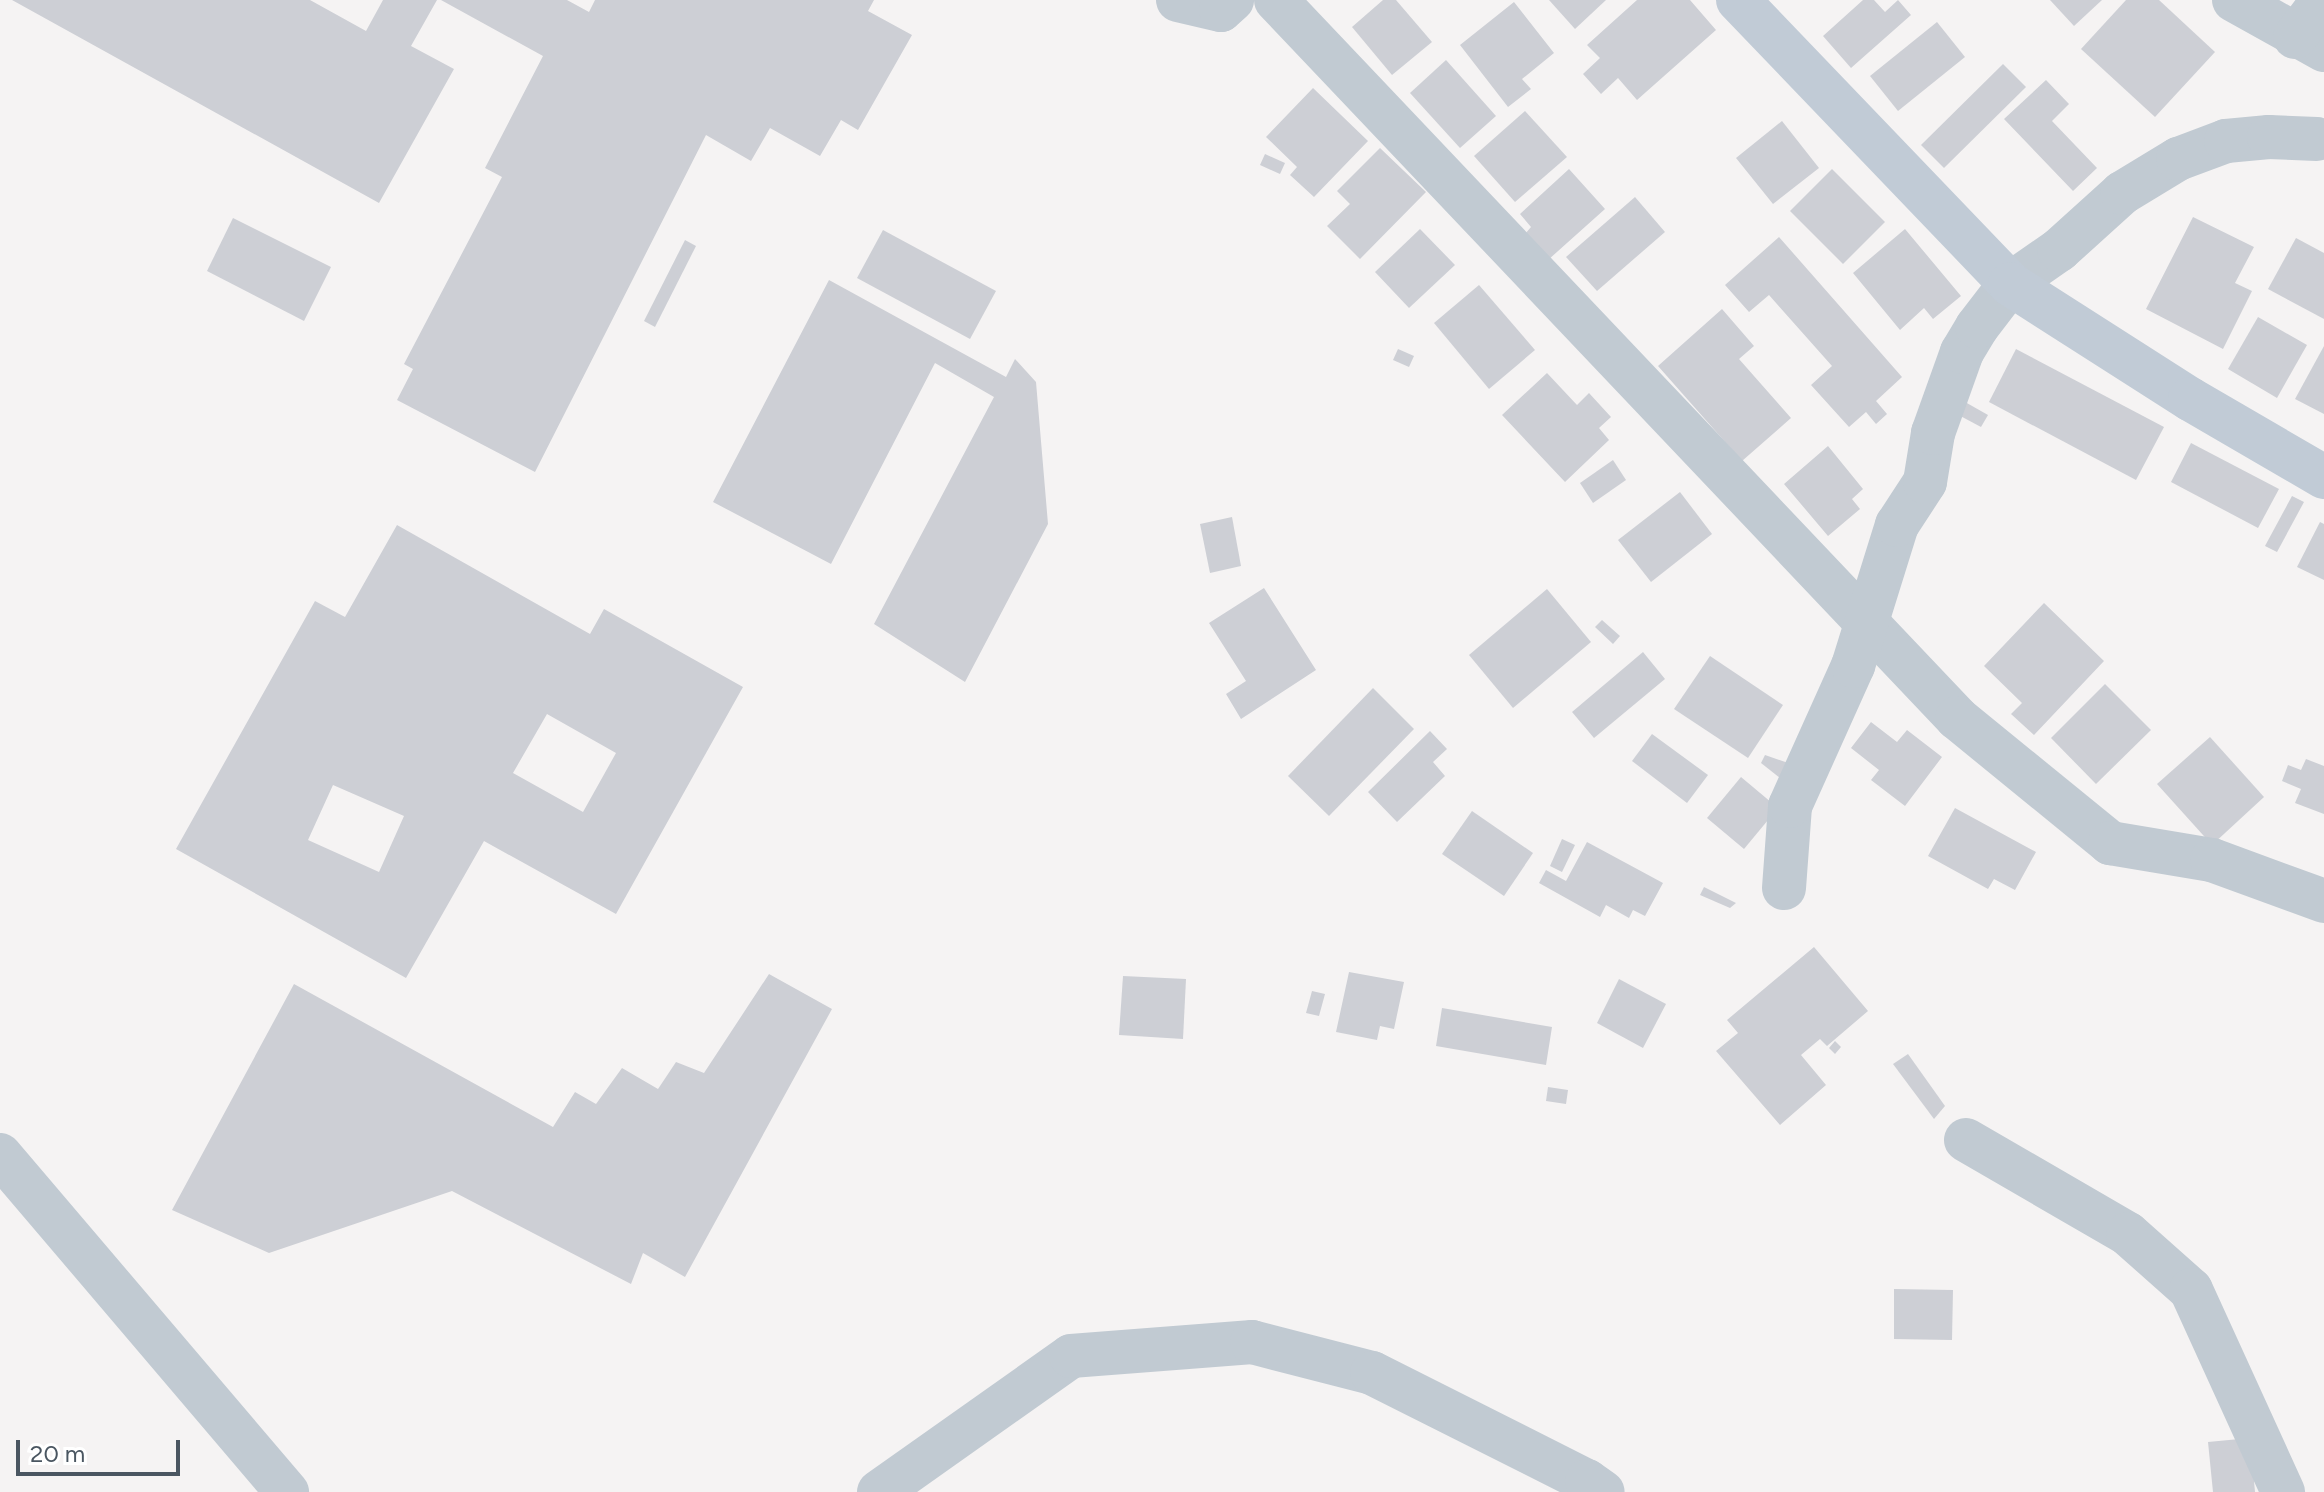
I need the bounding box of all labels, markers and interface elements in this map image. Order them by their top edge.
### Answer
scale bar [20,1424,184,1474]
text: 20 m [30,1439,85,1468]

